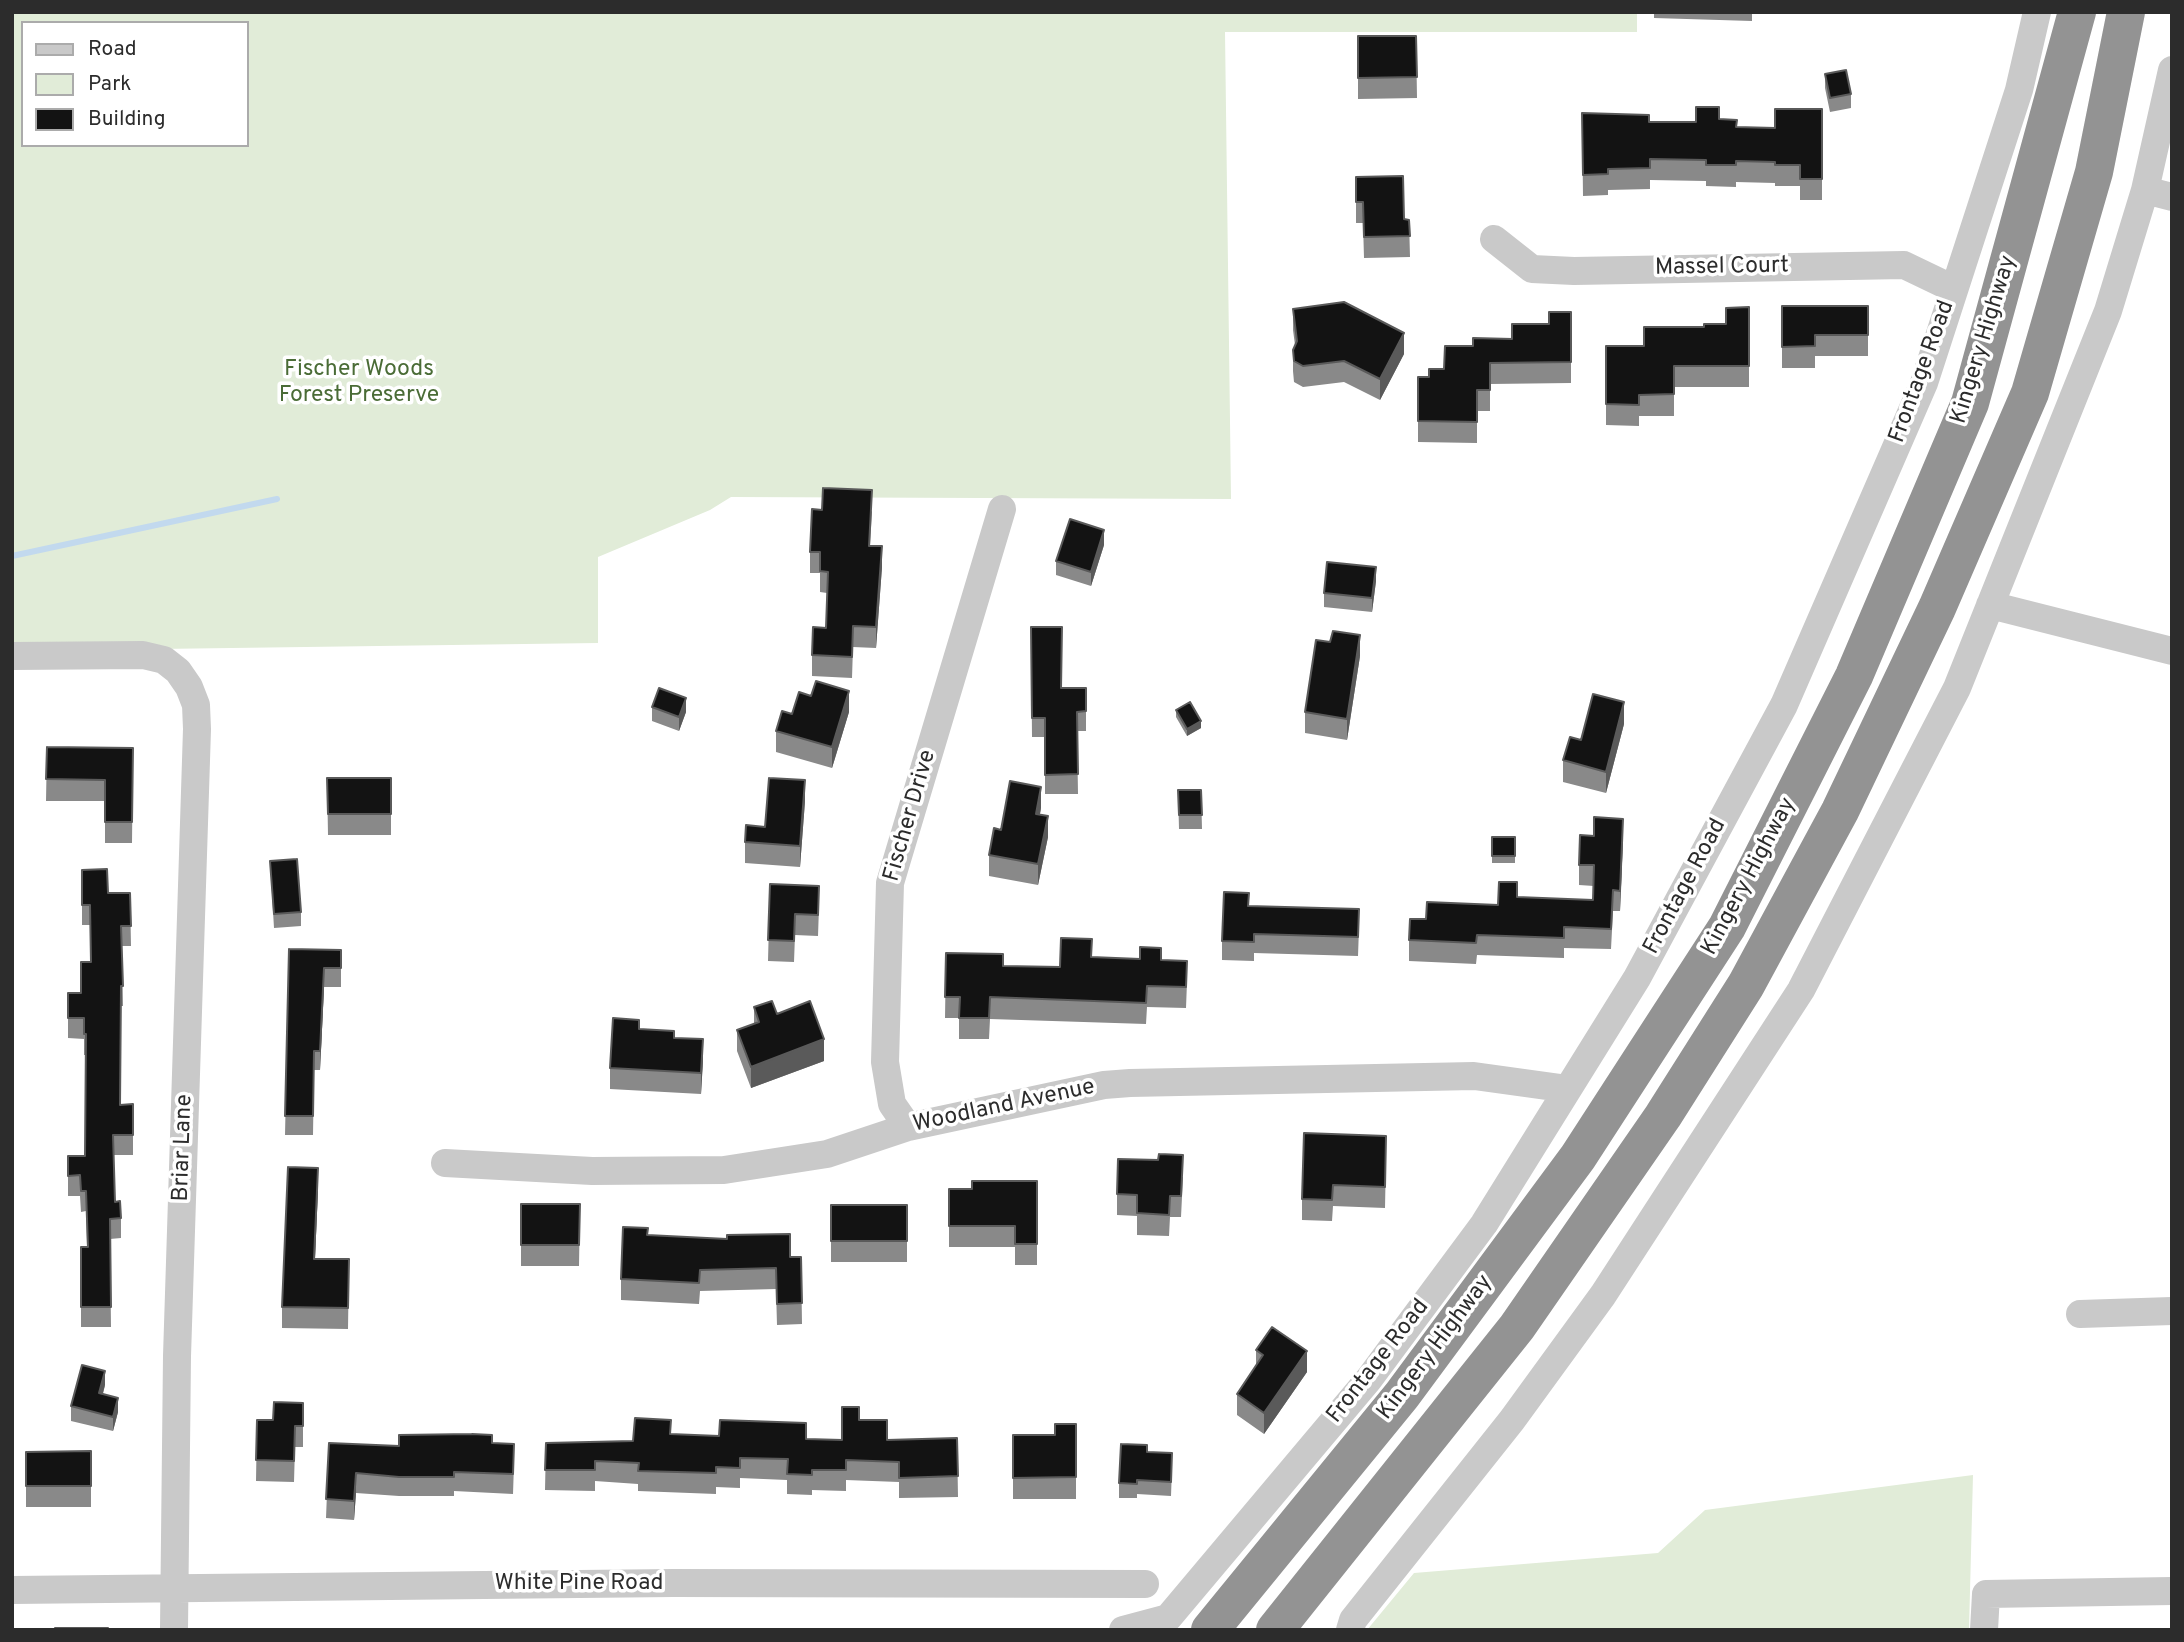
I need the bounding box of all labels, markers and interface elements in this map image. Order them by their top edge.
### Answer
legend [21,21,248,147]
text: Road [88,36,137,63]
text: Park [88,71,131,98]
text: Building [88,106,166,133]
street label: Massel Court [1655,253,1789,283]
street label: Kingery Highway [1946,253,2024,427]
street label: Frontage Road [1884,297,1962,447]
park label: Fischer Woods Forest Preserve [279,356,439,410]
street label: Fischer Drive [879,747,943,885]
street label: Kingery Highway [1697,793,1803,961]
street label: Frontage Road [1639,814,1733,960]
street label: Woodland Avenue [911,1074,1097,1140]
street label: Briar Lane [168,1094,200,1202]
street label: Kingery Highway [1372,1270,1500,1426]
street label: Frontage Road [1322,1295,1436,1429]
street label: White Pine Road [494,1570,664,1598]

